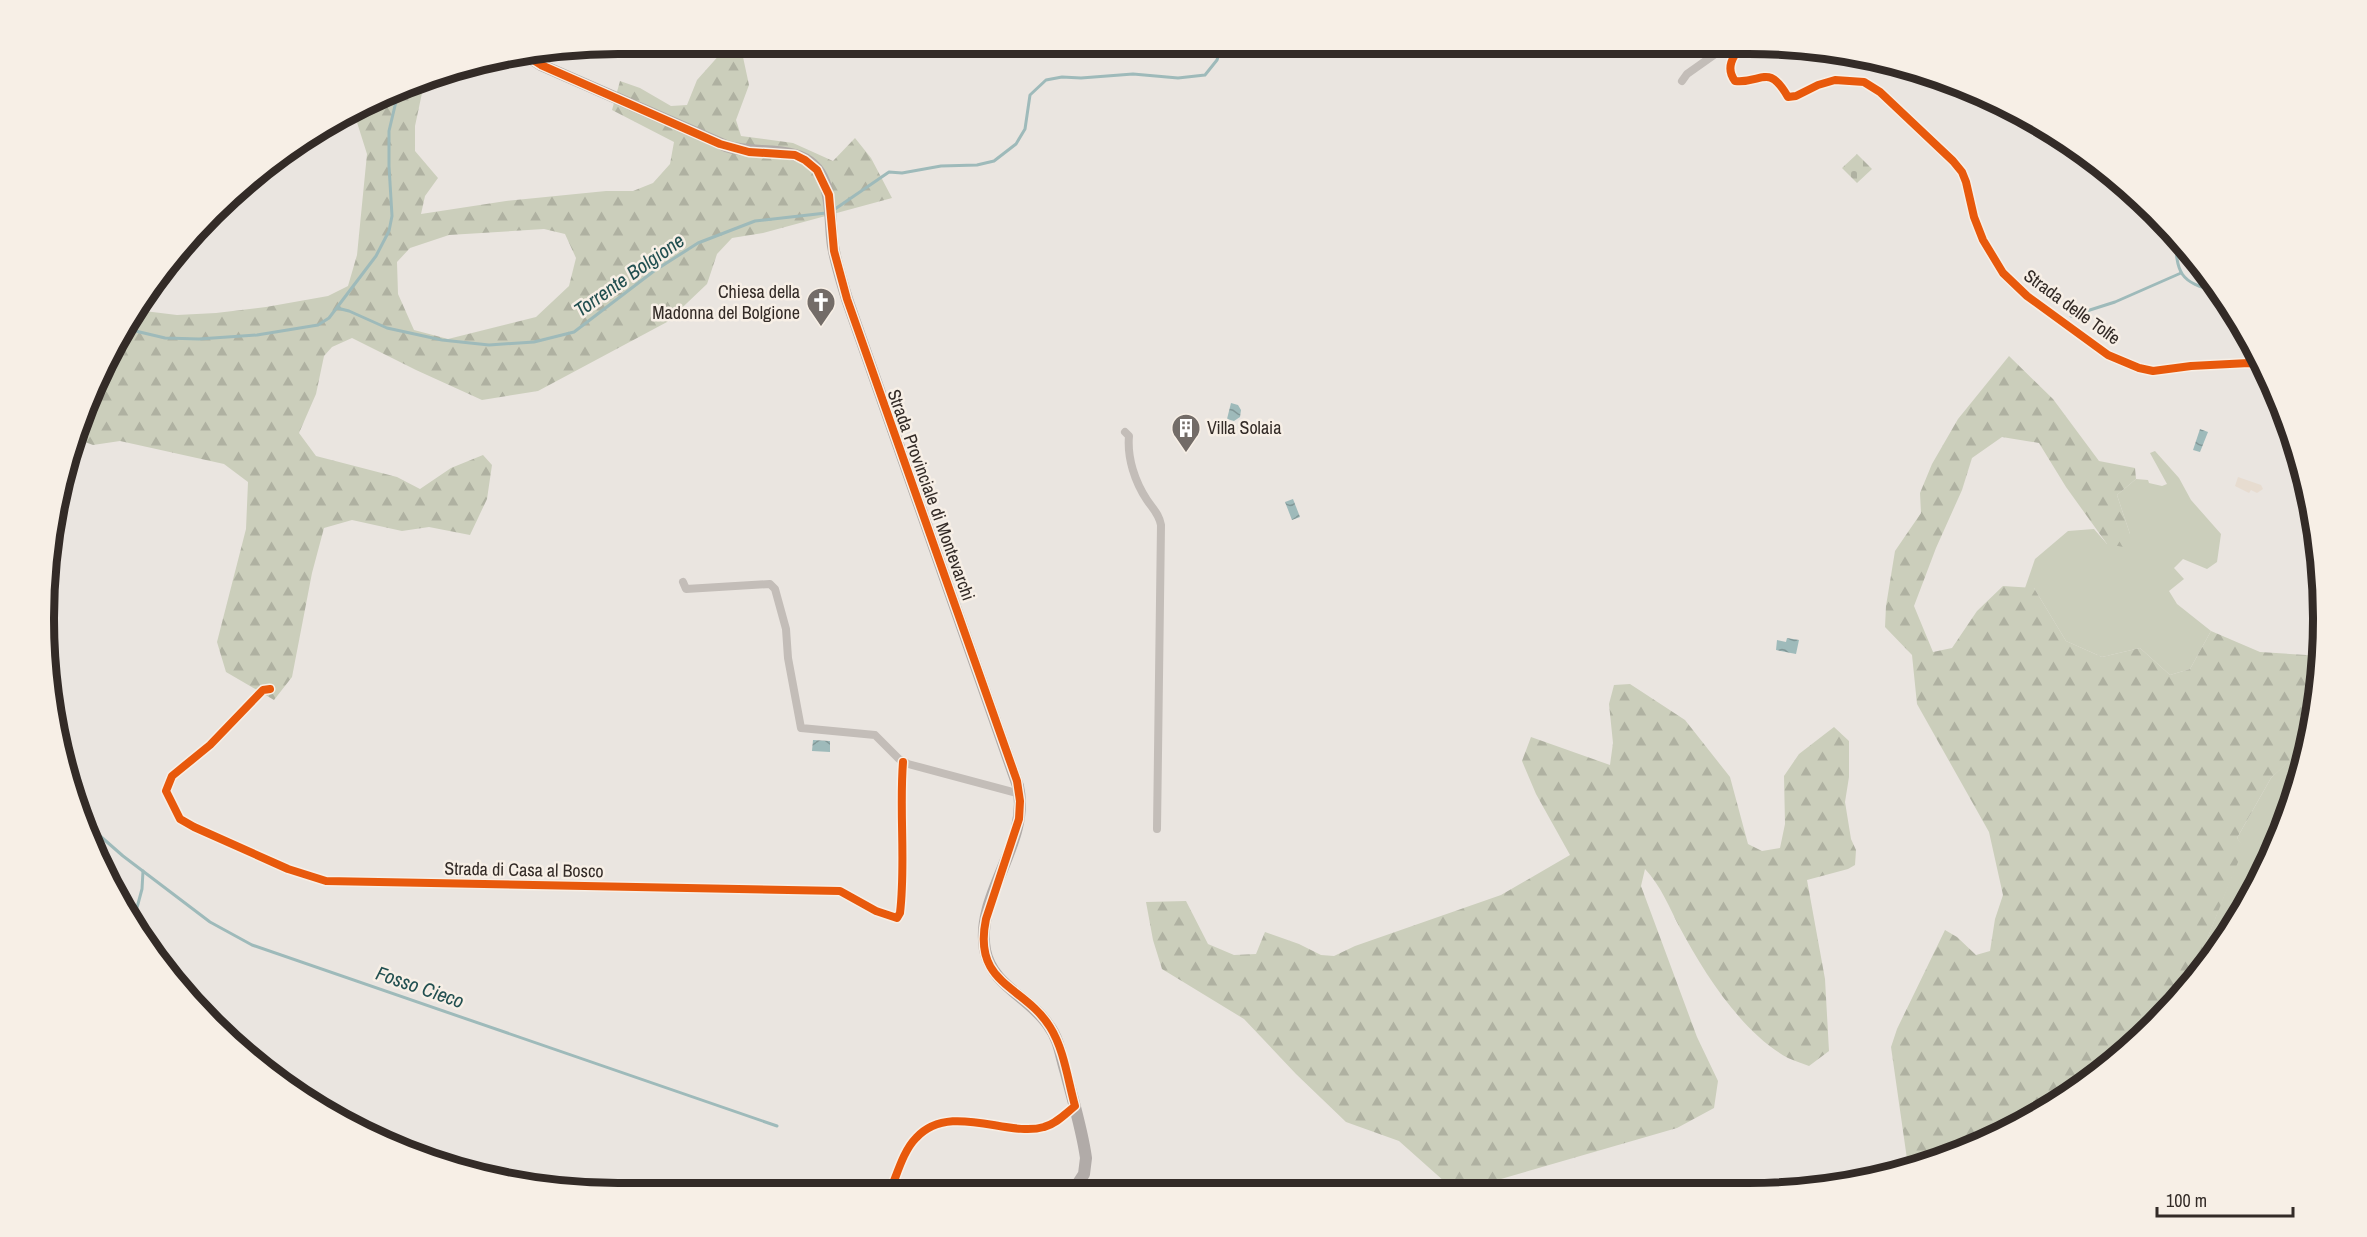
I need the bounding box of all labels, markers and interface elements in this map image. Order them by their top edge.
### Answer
water label: Torrente Bolgione [568,227,689,323]
street label: Strada delle Tolfe [2019,263,2126,350]
place label: Chiesa della Madonna del Bolgione [652,279,800,325]
church icon: Chiesa della Madonna del Bolgione [805,286,837,328]
street label: Strada Provinciale di Montevarchi [882,386,981,604]
building icon: Villa Solaia [1170,412,1202,454]
place label: Villa Solaia [1207,415,1281,440]
street label: Strada di Casa al Bosco [444,856,604,883]
water label: Fosso Cieco [373,959,468,1014]
scale bar [2157,1180,2294,1218]
text: 100 m [2166,1188,2207,1213]

